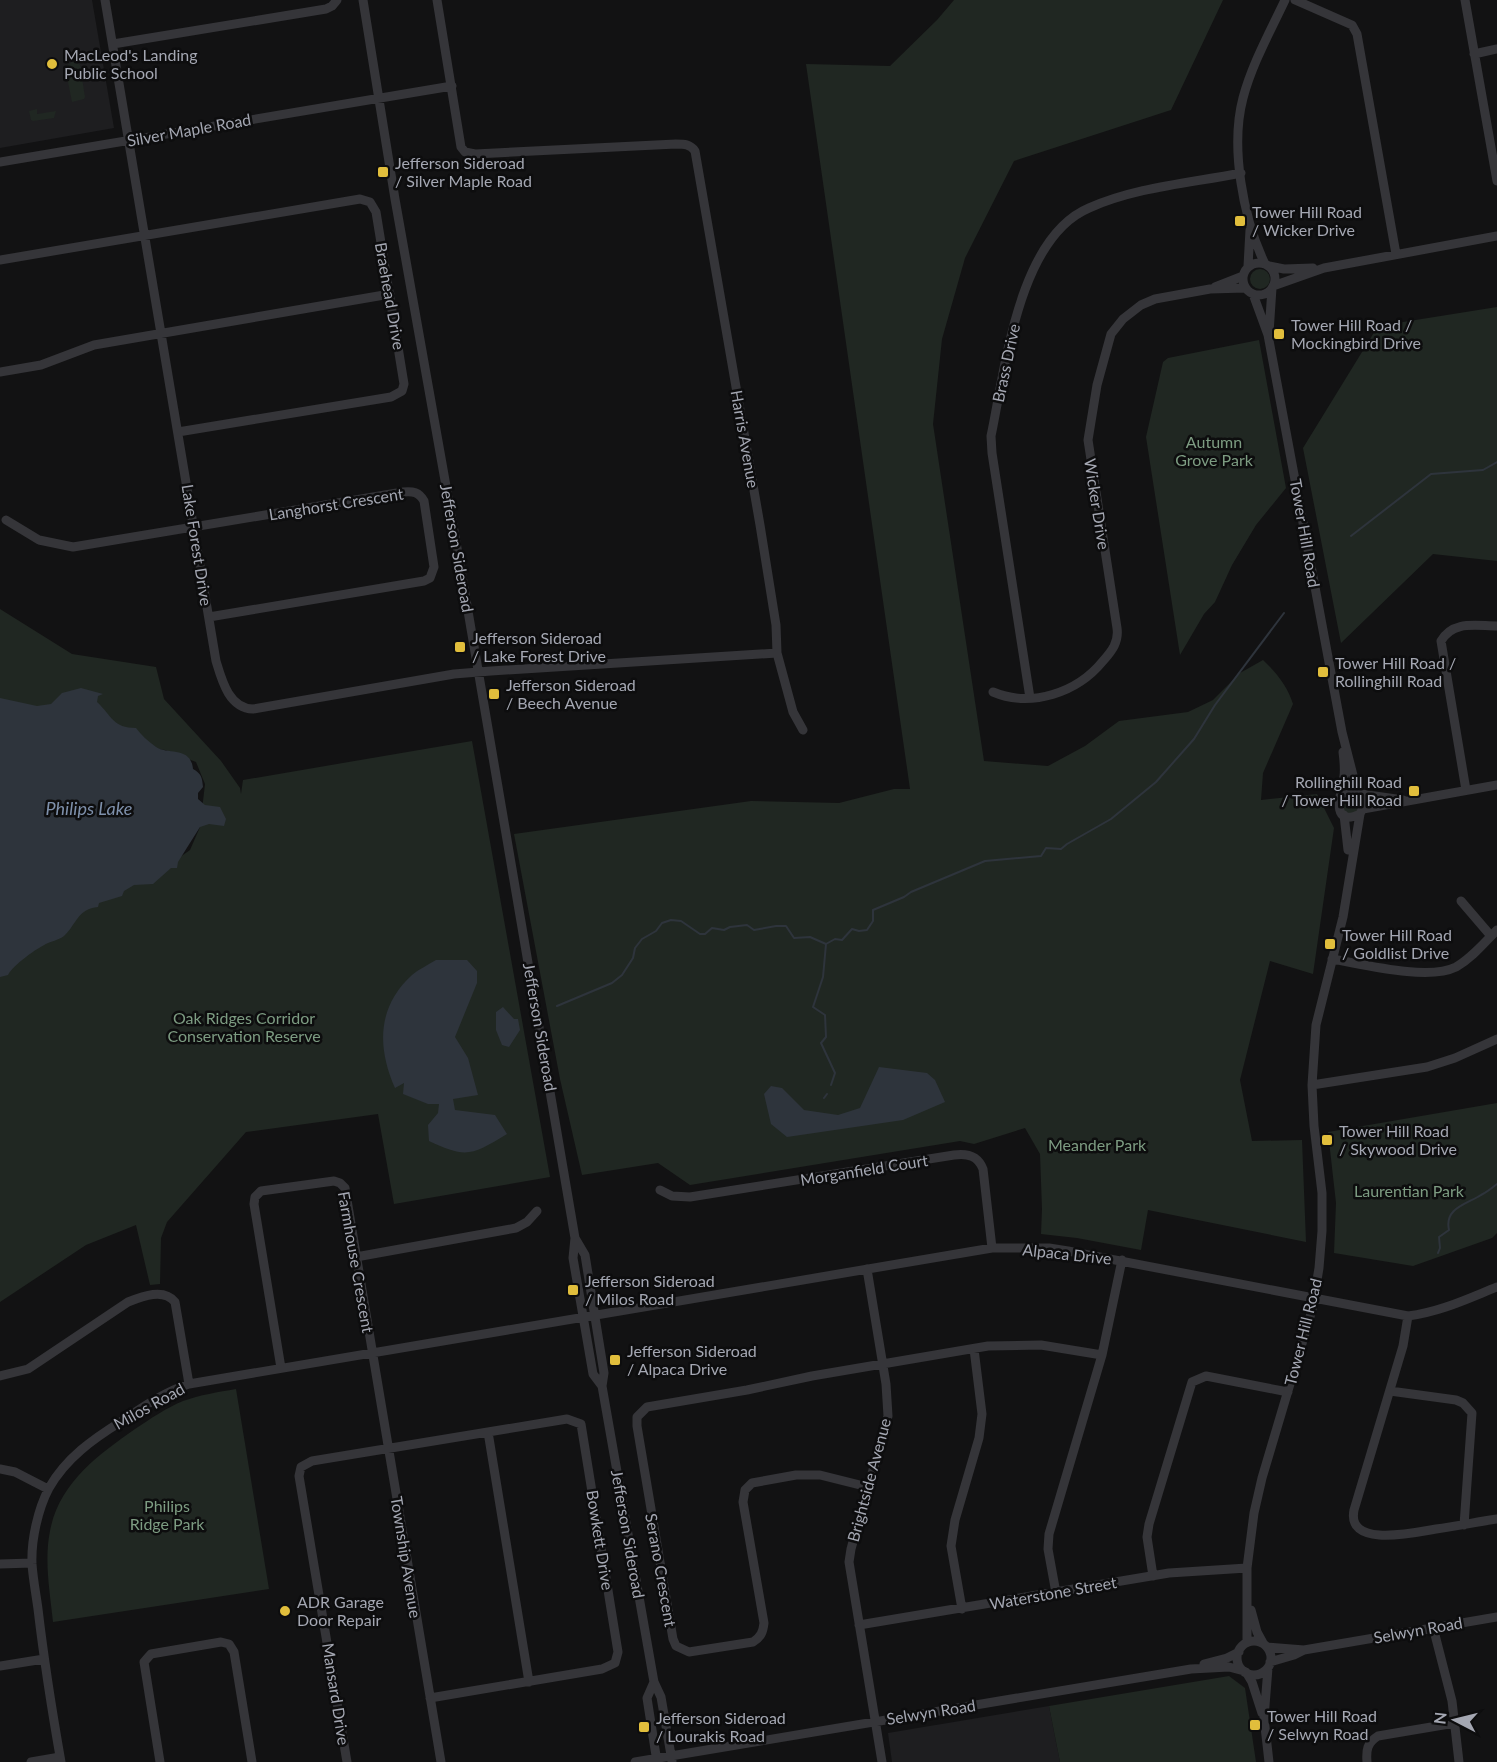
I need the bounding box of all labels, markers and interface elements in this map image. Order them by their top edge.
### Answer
place label: MacLeod's Landing Public School [64,45,198,82]
marker: MacLeod's Landing Public School [45,57,59,71]
street label: Silver Maple Road [125,109,252,150]
place label: Jefferson Sideroad / Silver Maple Road [395,153,532,190]
marker: Jefferson Sideroad / Silver Maple Road [376,165,390,179]
place label: Tower Hill Road / Wicker Drive [1252,202,1362,239]
marker: Tower Hill Road / Wicker Drive [1233,214,1247,228]
street label: Braehead Drive [372,241,409,351]
place label: Tower Hill Road / Mockingbird Drive [1291,315,1421,352]
street label: Brass Drive [988,322,1023,404]
marker: Tower Hill Road / Mockingbird Drive [1272,327,1286,341]
street label: Harris Avenue [728,389,763,489]
park label: Autumn Grove Park [1175,432,1254,469]
street label: Wicker Drive [1081,457,1114,551]
street label: Tower Hill Road [1287,477,1324,589]
street label: Jefferson Sideroad [437,482,478,613]
street label: Lake Forest Drive [179,483,216,607]
street label: Langhorst Crescent [267,483,405,524]
place label: Jefferson Sideroad / Lake Forest Drive [472,628,606,665]
marker: Jefferson Sideroad / Lake Forest Drive [453,640,467,654]
place label: Tower Hill Road / Rollinghill Road [1335,653,1456,690]
marker: Tower Hill Road / Rollinghill Road [1316,665,1330,679]
place label: Jefferson Sideroad / Beech Avenue [506,675,636,712]
marker: Jefferson Sideroad / Beech Avenue [487,687,501,701]
place label: Rollinghill Road / Tower Hill Road [1281,772,1402,809]
marker: Rollinghill Road / Tower Hill Road [1407,784,1421,798]
water label: Philips Lake [46,797,132,819]
place label: Tower Hill Road / Goldlist Drive [1342,925,1452,962]
marker: Tower Hill Road / Goldlist Drive [1323,937,1337,951]
street label: Jefferson Sideroad [520,961,561,1092]
park label: Oak Ridges Corridor Conservation Reserve [167,1008,321,1045]
place label: Tower Hill Road / Skywood Drive [1339,1121,1457,1158]
marker: Tower Hill Road / Skywood Drive [1320,1133,1334,1147]
park label: Meander Park [1048,1135,1147,1154]
street label: Morganfield Court [799,1150,929,1189]
park label: Laurentian Park [1354,1181,1465,1200]
street label: Farmhouse Crescent [335,1190,378,1334]
street label: Alpaca Drive [1022,1239,1112,1268]
place label: Jefferson Sideroad / Milos Road [585,1271,715,1308]
street label: Tower Hill Road [1280,1276,1325,1388]
marker: Jefferson Sideroad / Milos Road [566,1283,580,1297]
place label: Jefferson Sideroad / Alpaca Drive [627,1341,757,1378]
marker: Jefferson Sideroad / Alpaca Drive [608,1353,622,1367]
street label: Milos Road [110,1378,187,1433]
street label: Brightside Avenue [843,1416,894,1544]
street label: Jefferson Sideroad [608,1468,649,1599]
street label: Bowkett Drive [583,1489,618,1591]
street label: Township Avenue [387,1495,426,1619]
park label: Philips Ridge Park [130,1496,205,1533]
street label: Serano Crescent [642,1512,681,1628]
street label: Waterstone Street [988,1572,1118,1613]
place label: ADR Garage Door Repair [297,1592,384,1629]
marker: ADR Garage Door Repair [278,1604,292,1618]
street label: Selwyn Road [1372,1612,1464,1647]
street label: Mansard Drive [319,1642,354,1746]
north arrow [1425,1690,1485,1750]
street label: Selwyn Road [885,1695,977,1728]
place label: Tower Hill Road / Selwyn Road [1267,1706,1377,1743]
place label: Jefferson Sideroad / Lourakis Road [656,1708,786,1745]
text: N [1429,1711,1450,1725]
marker: Tower Hill Road / Selwyn Road [1248,1718,1262,1732]
marker: Jefferson Sideroad / Lourakis Road [637,1720,651,1734]

